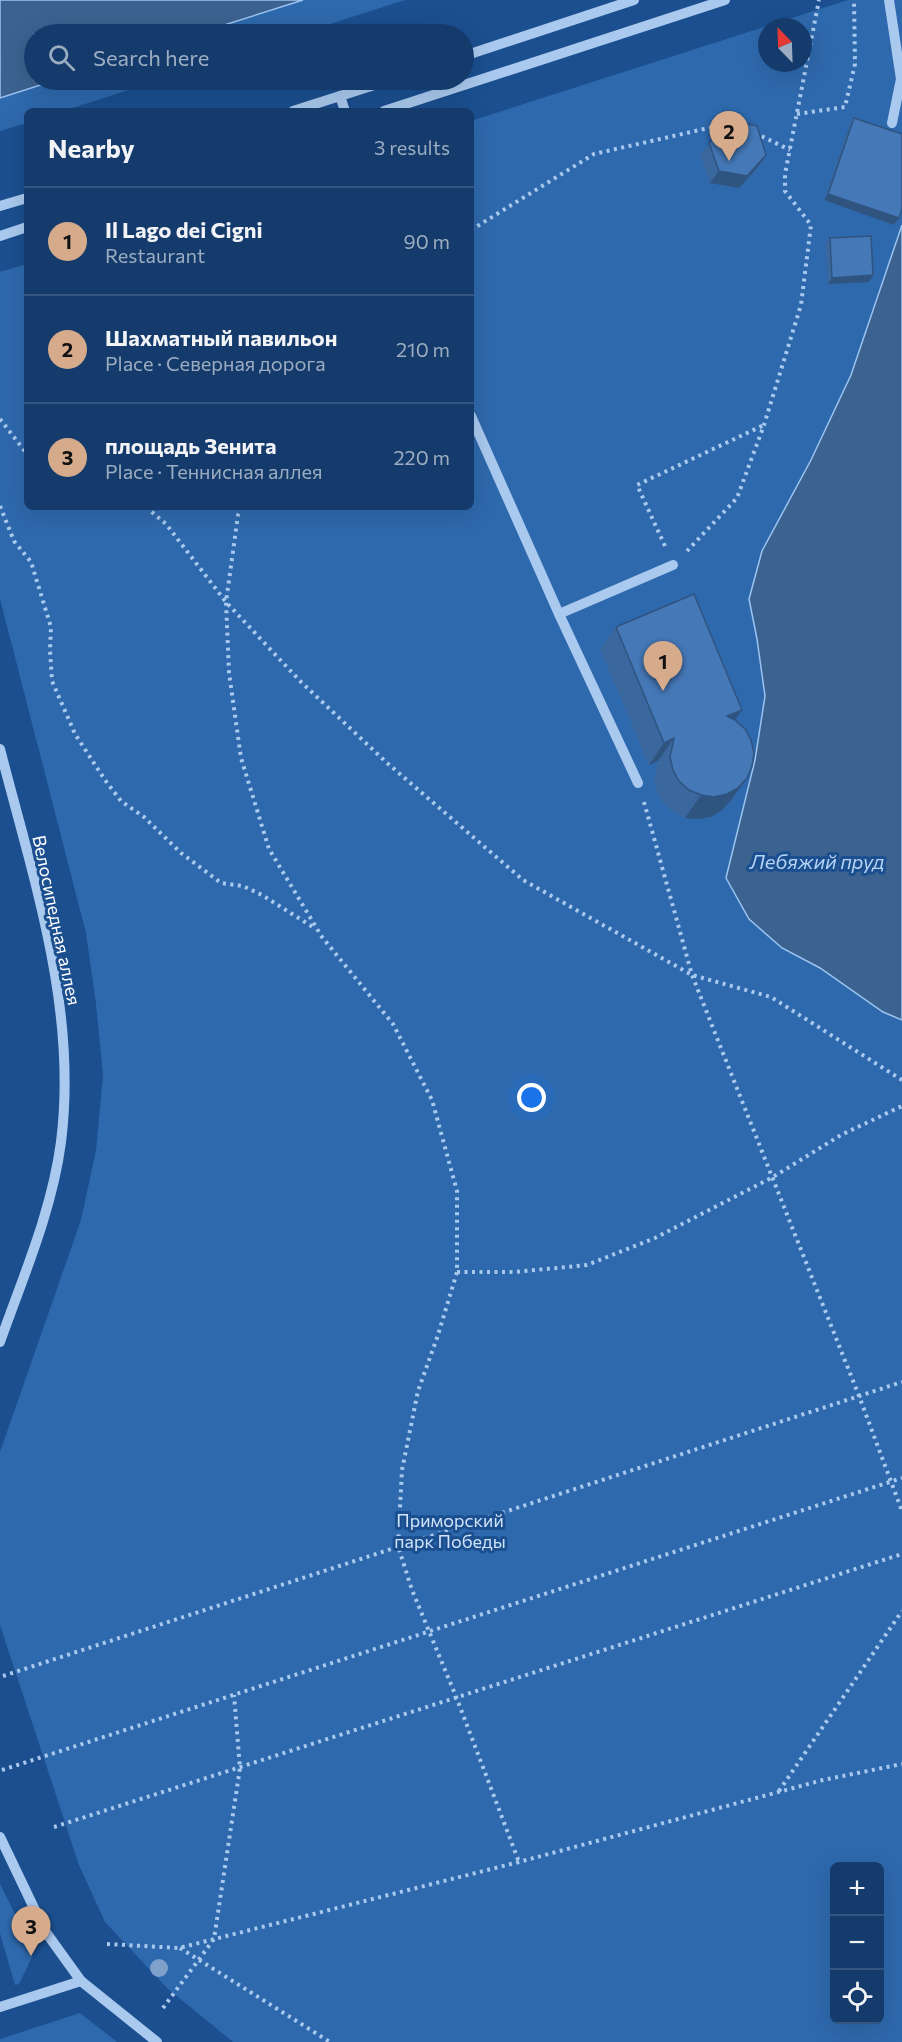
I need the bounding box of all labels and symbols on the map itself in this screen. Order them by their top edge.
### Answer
north arrow [758,18,812,72]
pin: 2 [710,112,748,161]
pin: 1 [644,642,682,691]
street label: Велосипедная аллея [28,833,86,1007]
water label: Лебяжий пруд [749,849,884,873]
your location [517,1083,546,1112]
park label: Приморский парк Победы [394,1509,506,1552]
pin: 3 [12,1906,51,1956]

